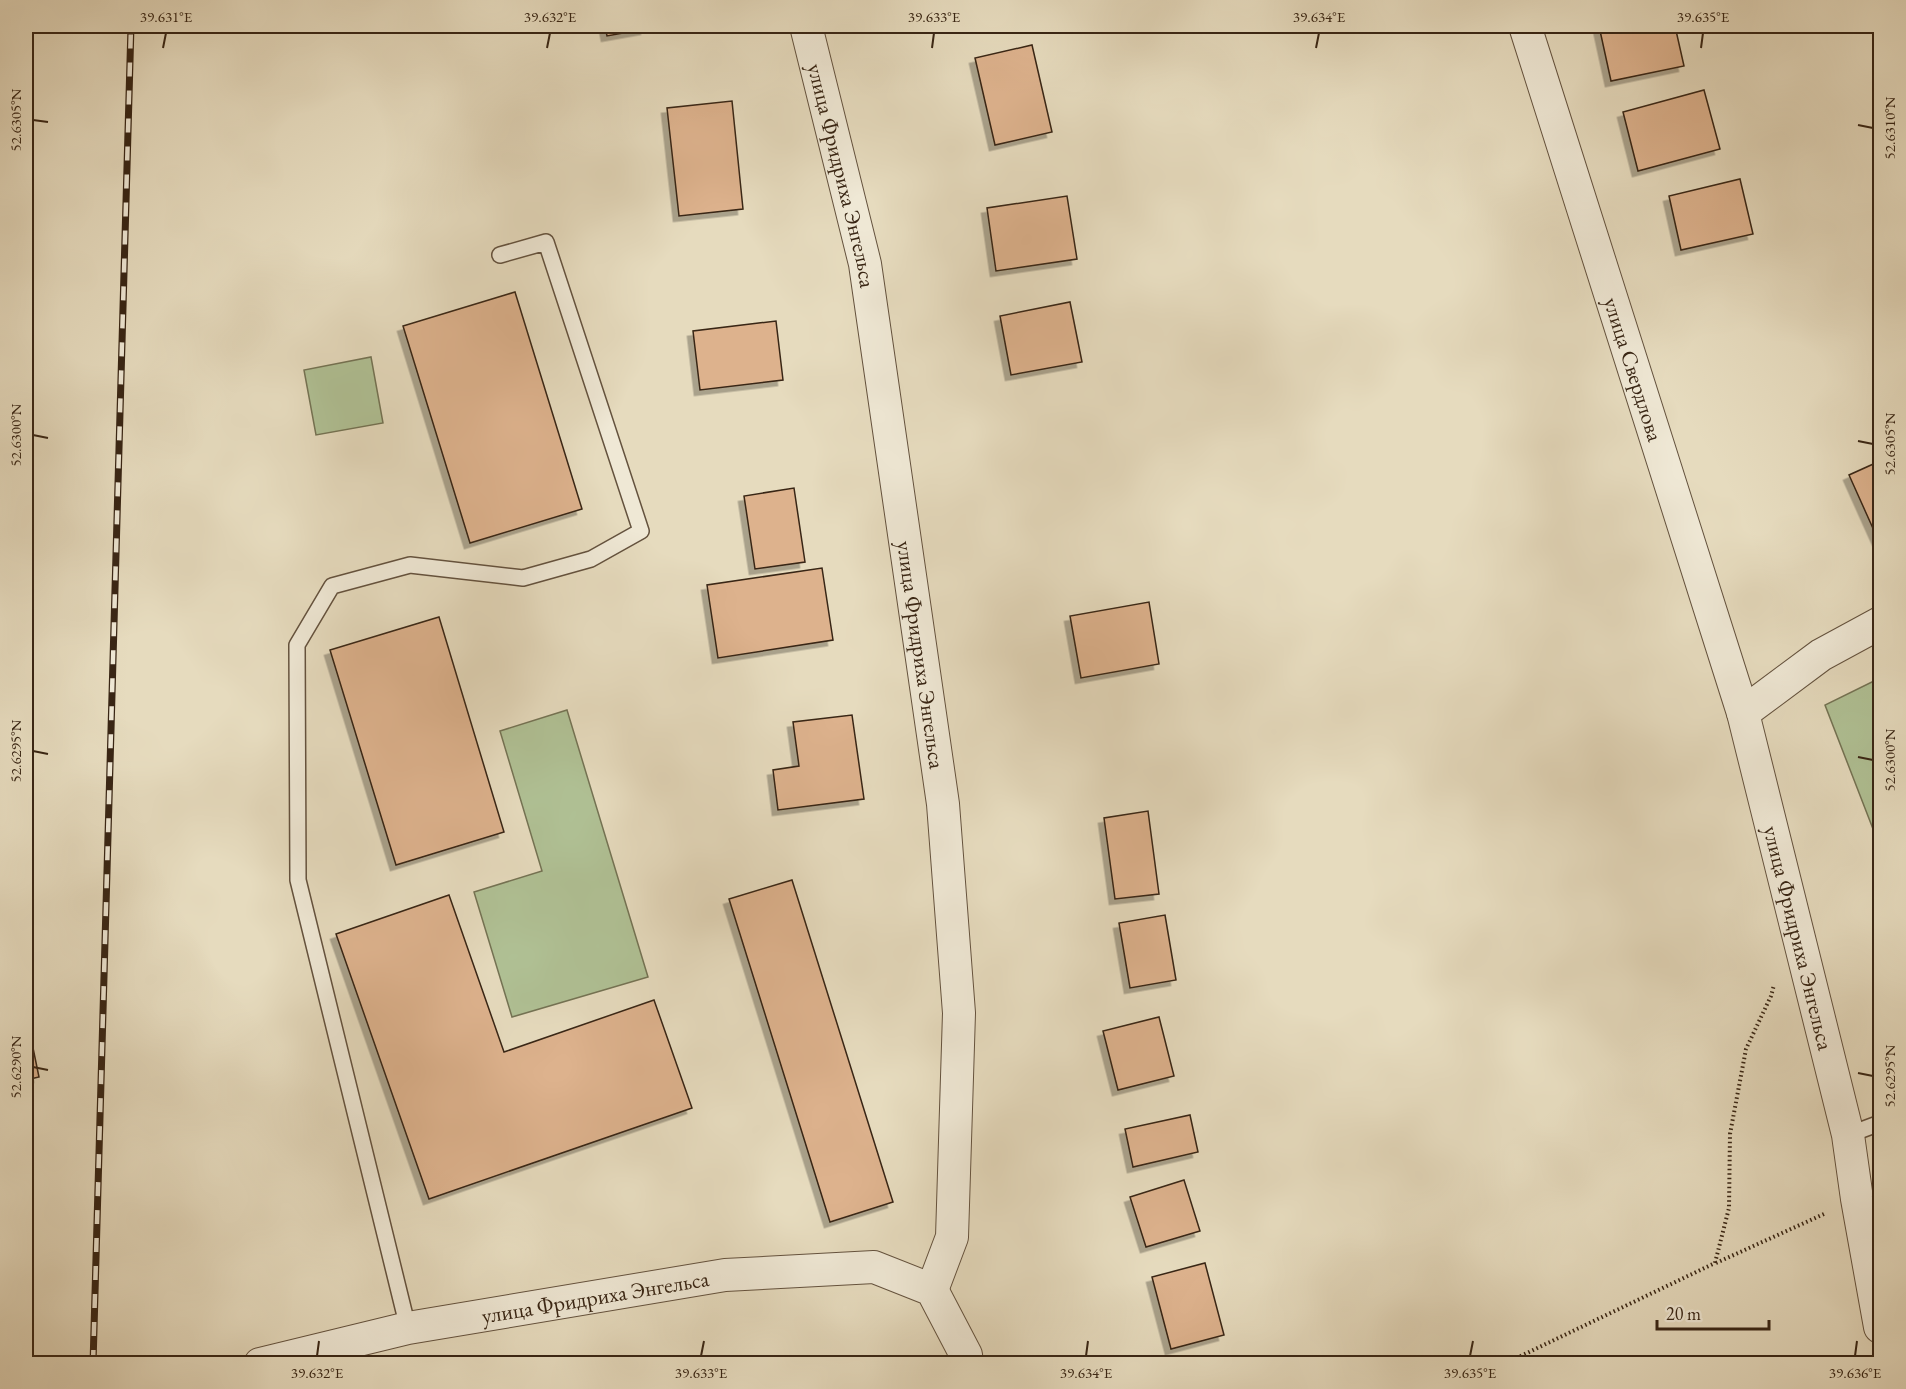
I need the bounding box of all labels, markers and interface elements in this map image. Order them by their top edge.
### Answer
text: 39.631°E [140,7,193,26]
text: 39.632°E [524,7,577,26]
text: 39.633°E [908,7,961,26]
text: 39.634°E [1293,7,1346,26]
text: 39.635°E [1677,7,1730,26]
street label: улица Фридриха Энгельса [801,60,882,290]
text: 52.6305°N [6,88,25,151]
text: 52.6310°N [1880,96,1899,159]
street label: улица Свердлова [1597,293,1670,445]
text: 52.6300°N [6,403,25,466]
text: 52.6305°N [1880,412,1899,475]
street label: улица Фридриха Энгельса [890,539,952,771]
text: 52.6295°N [6,719,25,782]
text: 52.6300°N [1880,728,1899,791]
street label: улица Фридриха Энгельса [1757,823,1840,1053]
text: 52.6290°N [6,1035,25,1098]
text: 52.6295°N [1880,1044,1899,1107]
street label: улица Фридриха Энгельса [479,1264,711,1330]
scale bar [1657,1293,1770,1331]
text: 20 m [1666,1302,1701,1325]
text: 39.632°E [291,1363,344,1382]
text: 39.633°E [675,1363,728,1382]
text: 39.634°E [1060,1363,1113,1382]
text: 39.635°E [1444,1363,1497,1382]
text: 39.636°E [1829,1363,1882,1382]

